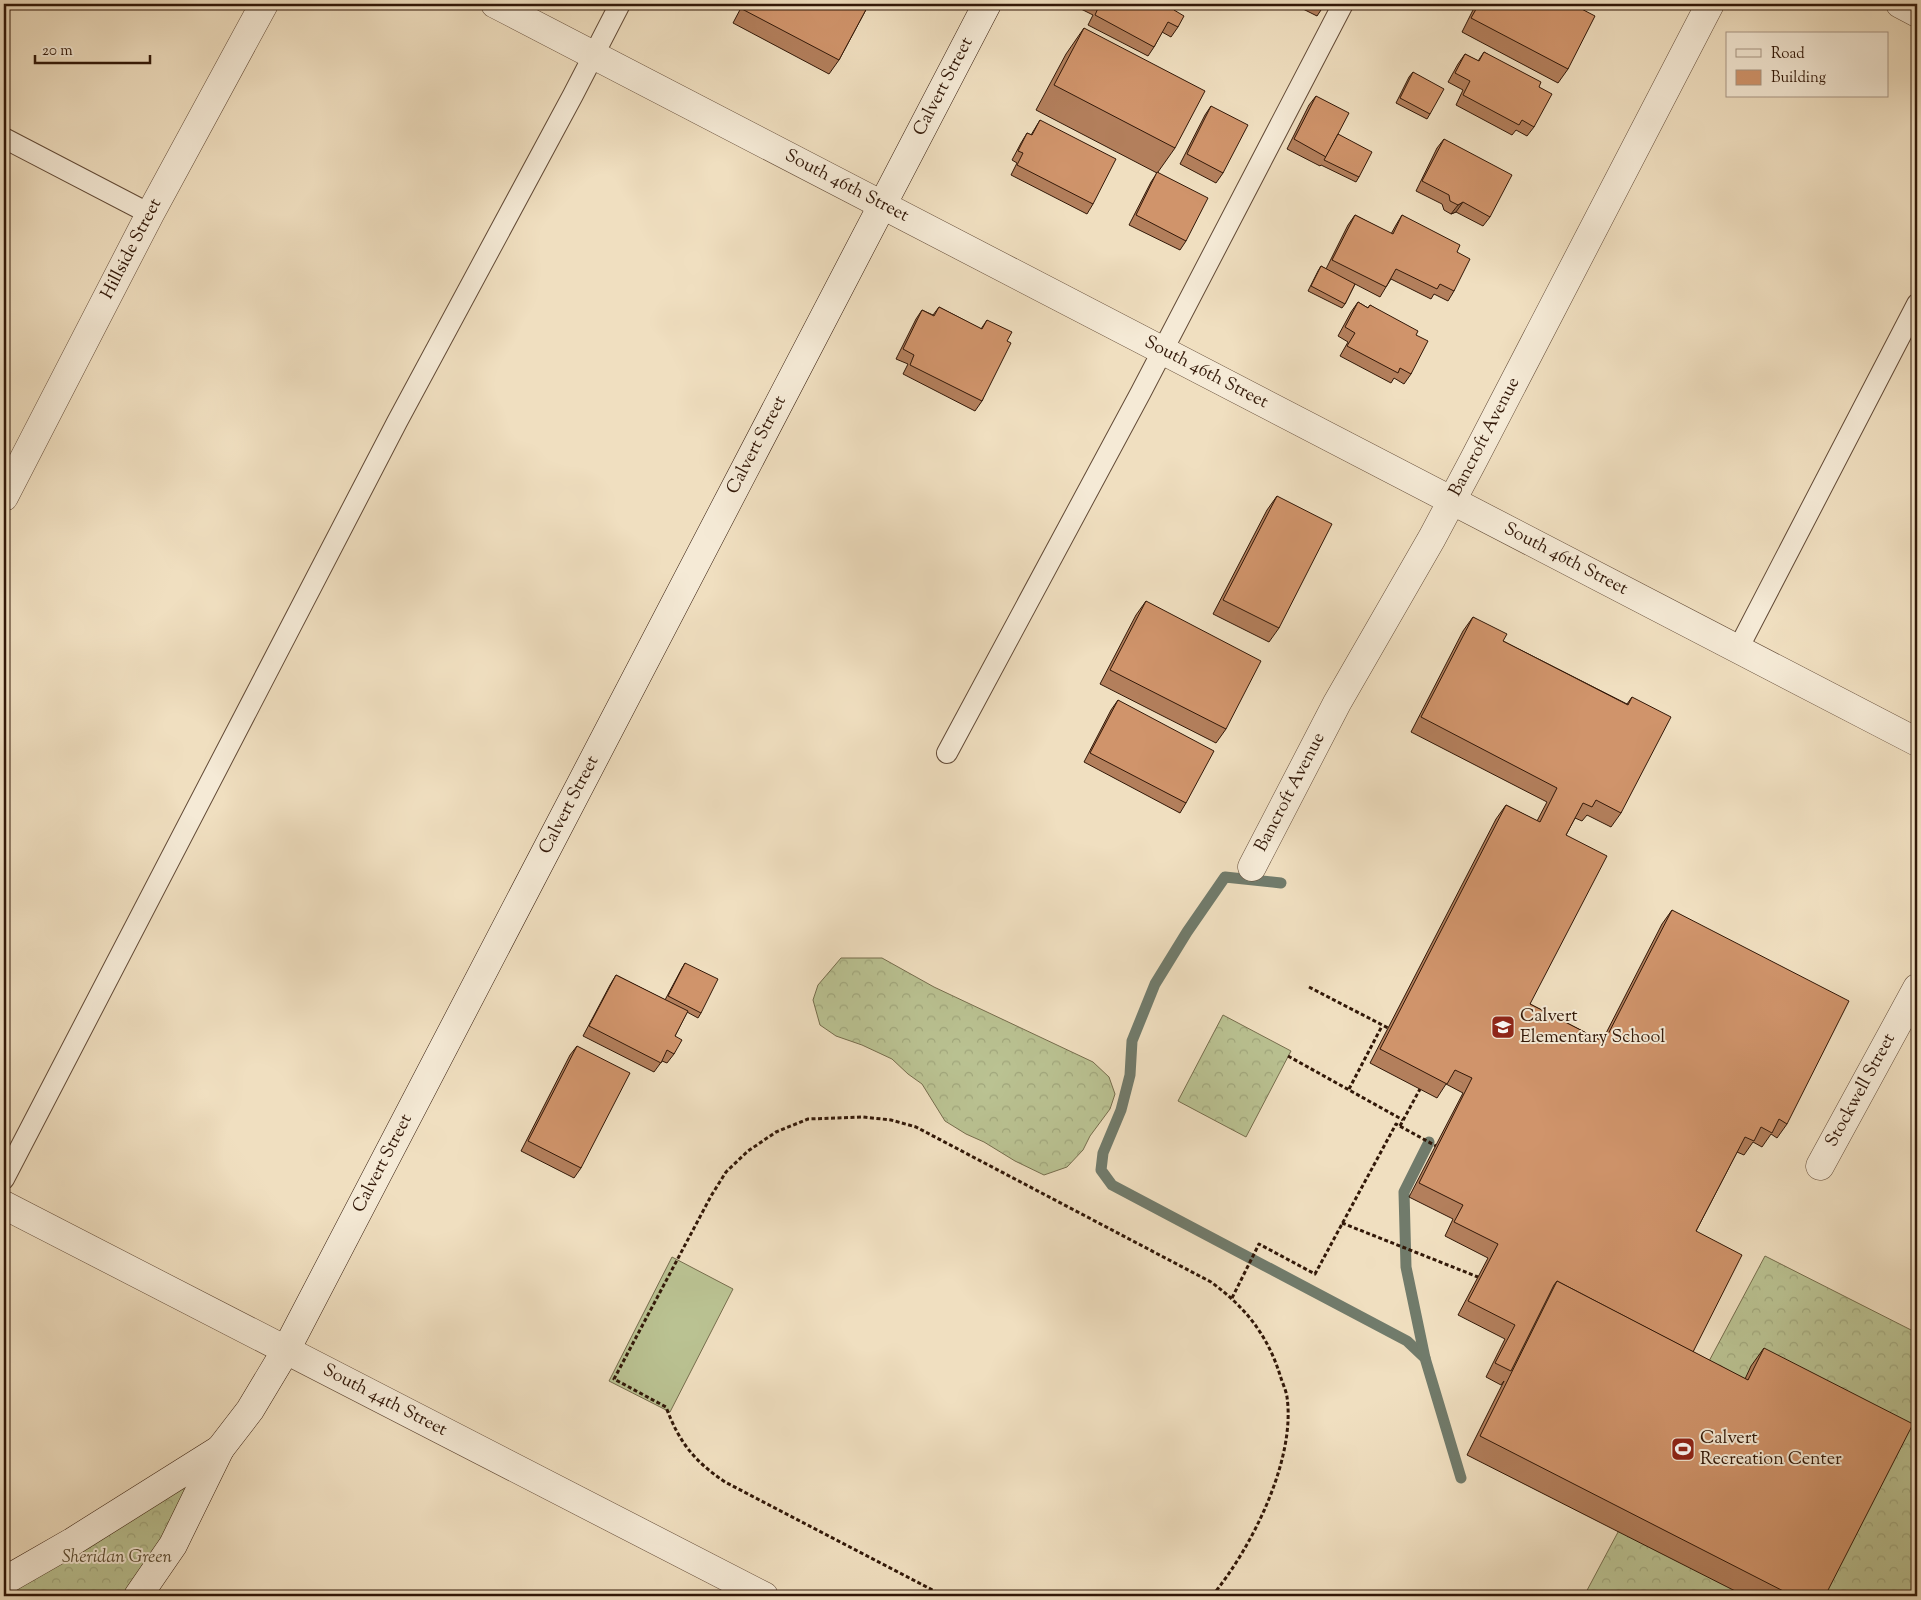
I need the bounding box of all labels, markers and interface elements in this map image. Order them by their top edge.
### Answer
scale bar [35,32,150,64]
legend [1726,32,1888,98]
street label: Calvert Street [907,33,980,141]
text: 20 m [42,41,73,62]
text: Road [1771,44,1805,65]
text: Building [1771,68,1826,89]
street label: South 46th Street [780,143,913,229]
street label: Hillside Street [95,194,169,304]
street label: South 46th Street [1139,330,1272,416]
street label: Bancroft Avenue [1443,373,1527,502]
street label: Calvert Street [721,391,794,499]
street label: South 46th Street [1499,517,1632,602]
street label: Bancroft Avenue [1249,728,1332,857]
street label: Calvert Street [533,751,606,859]
place label: Calvert Elementary School [1520,1004,1665,1051]
school or university icon: Calvert Elementary School [1490,1014,1516,1040]
street label: Stockwell Street [1820,1029,1903,1152]
street label: Calvert Street [347,1110,420,1218]
street label: South 44th Street [318,1358,451,1444]
place label: Calvert Recreation Center [1700,1426,1842,1473]
sports icon: Calvert Recreation Center [1670,1436,1696,1462]
park label: Sheridan Green [62,1545,172,1571]

